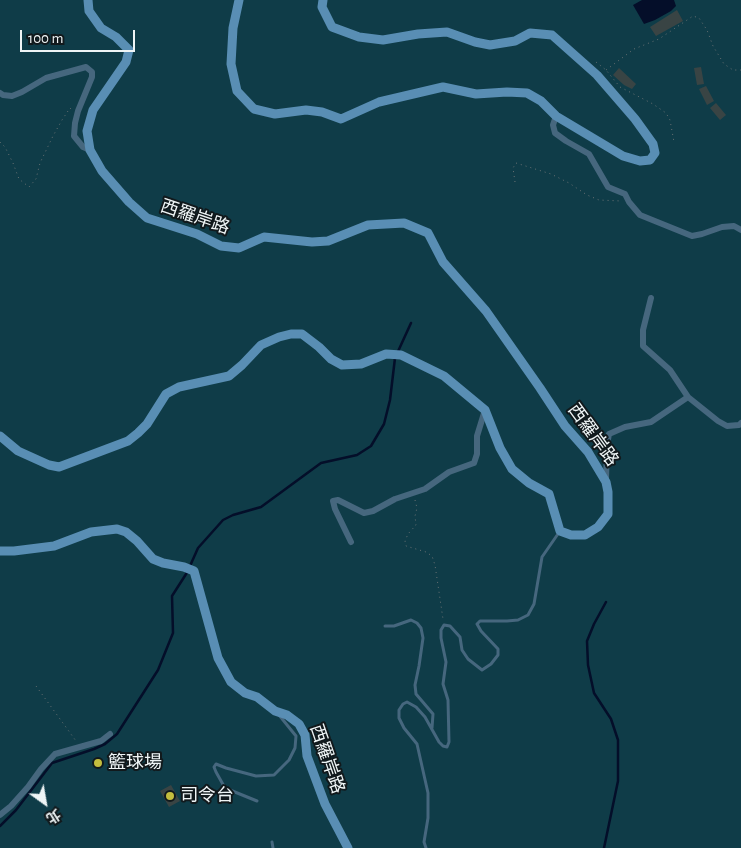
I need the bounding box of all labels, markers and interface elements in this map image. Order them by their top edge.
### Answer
scale bar [22,20,138,52]
text: 100 m [28,31,63,46]
street label: 西羅岸路 [157,195,233,239]
street label: 西羅岸路 [563,400,623,470]
street label: 西羅岸路 [305,721,349,797]
place label: 籃球場 [108,752,162,774]
marker: 籃球場 [92,757,104,769]
north arrow [20,778,70,828]
place label: 司令台 [180,785,234,807]
marker: 司令台 [164,790,176,802]
text: 北 [43,806,63,825]

